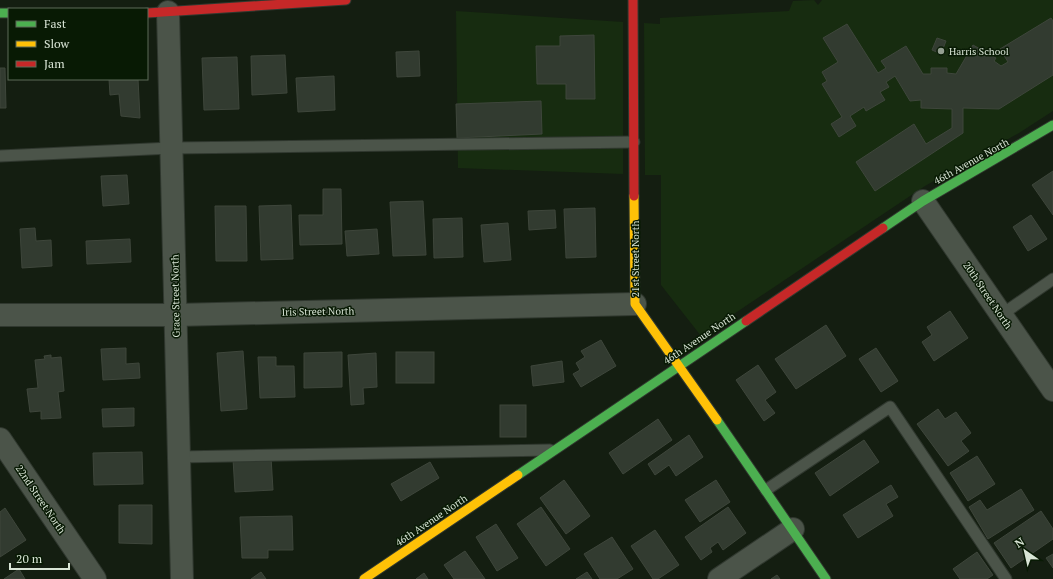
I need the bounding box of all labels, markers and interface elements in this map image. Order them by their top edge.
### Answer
legend [8,8,148,80]
text: Fast [44,16,67,31]
text: Slow [44,36,70,51]
place label: Harris School [949,45,1009,58]
marker: Harris School [936,46,946,56]
text: Jam [44,56,65,71]
street label: 46th Avenue North [931,135,1011,187]
street label: 21st Street North [629,221,642,297]
street label: Grace Street North [168,254,183,338]
street label: 20th Street North [960,259,1015,331]
street label: Iris Street North [282,304,354,319]
street label: 46th Avenue North [661,309,738,367]
street label: 22nd Street North [13,462,68,536]
street label: 46th Avenue North [393,491,470,549]
north arrow [1005,531,1045,571]
text: N [1012,534,1027,551]
scale bar [10,545,69,571]
text: 20 m [16,551,43,566]

